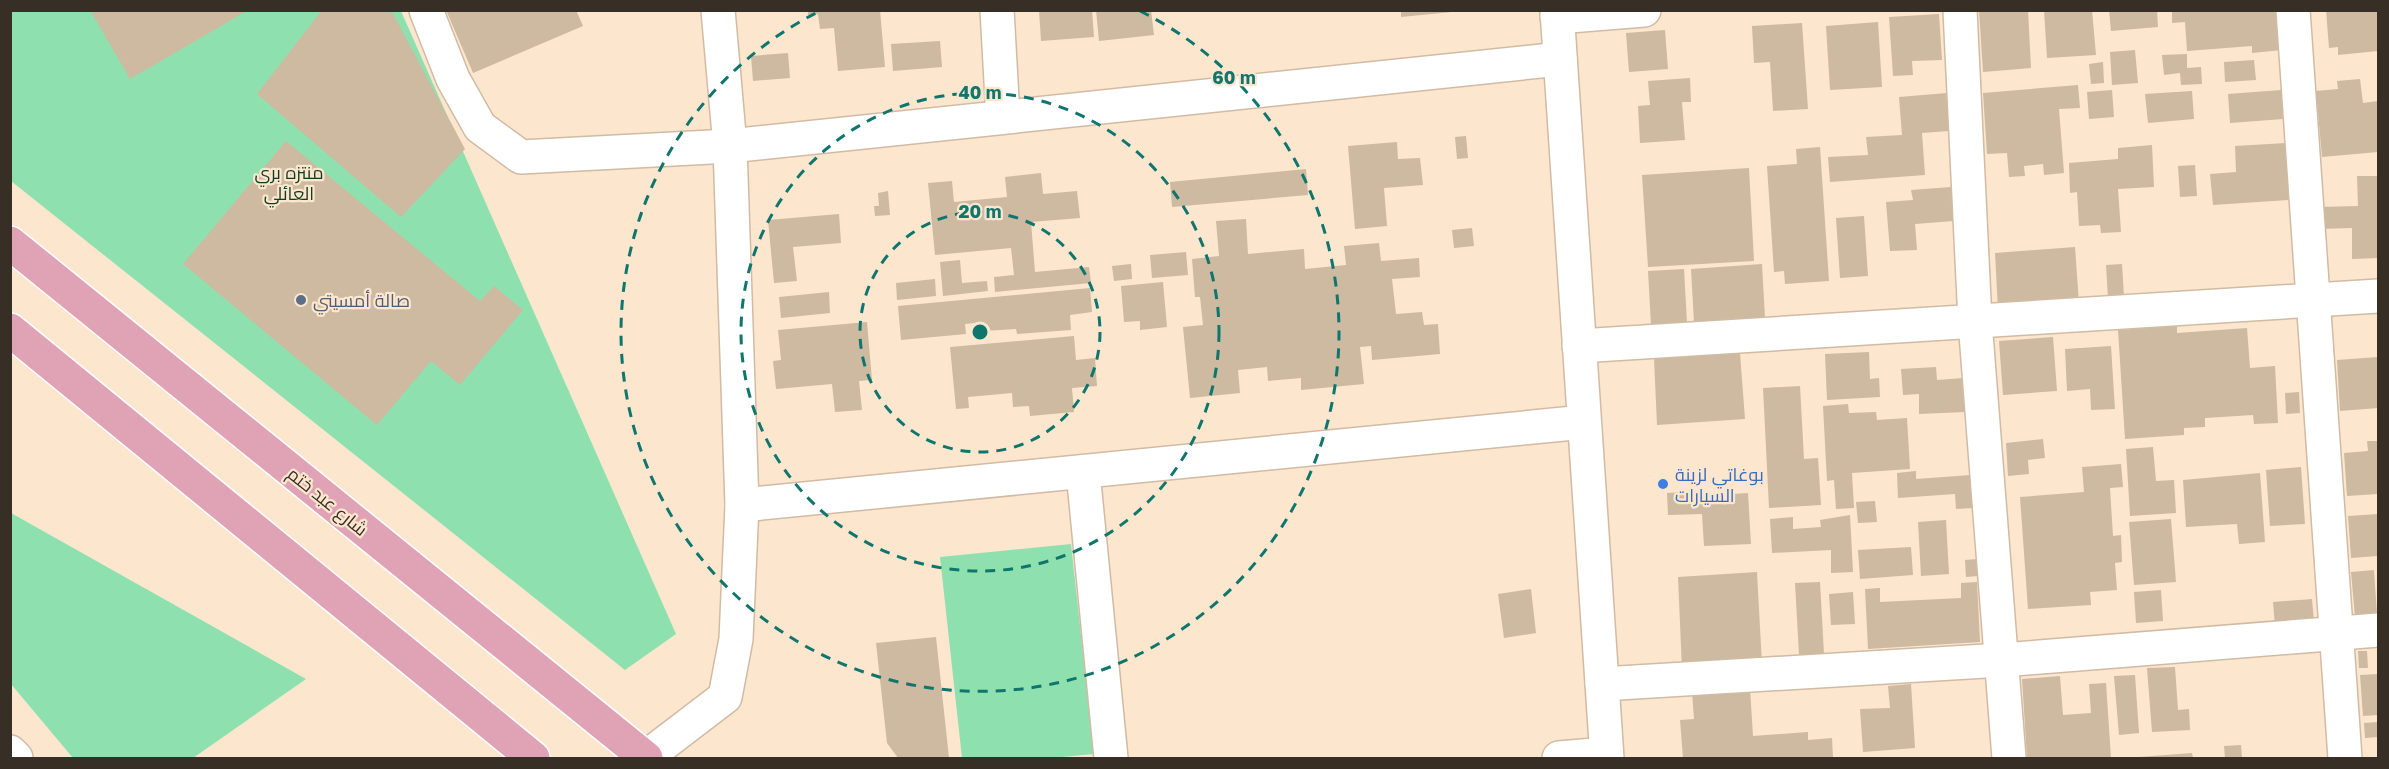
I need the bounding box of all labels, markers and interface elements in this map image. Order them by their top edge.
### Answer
text: 60 m [1212,66,1256,88]
text: 40 m [958,81,1002,103]
park label: منتزه بري العائلي [255,161,323,208]
text: 20 m [959,200,1001,222]
place label: صالة أمسيتي [313,289,410,315]
marker: صالة أمسيتي [294,293,308,307]
centre of rings [970,322,990,342]
street label: شارع عبد ختم [282,462,372,541]
place label: بوغاتي لزينة السيارات [1675,463,1764,507]
marker: بوغاتي لزينة السيارات [1656,477,1670,491]

